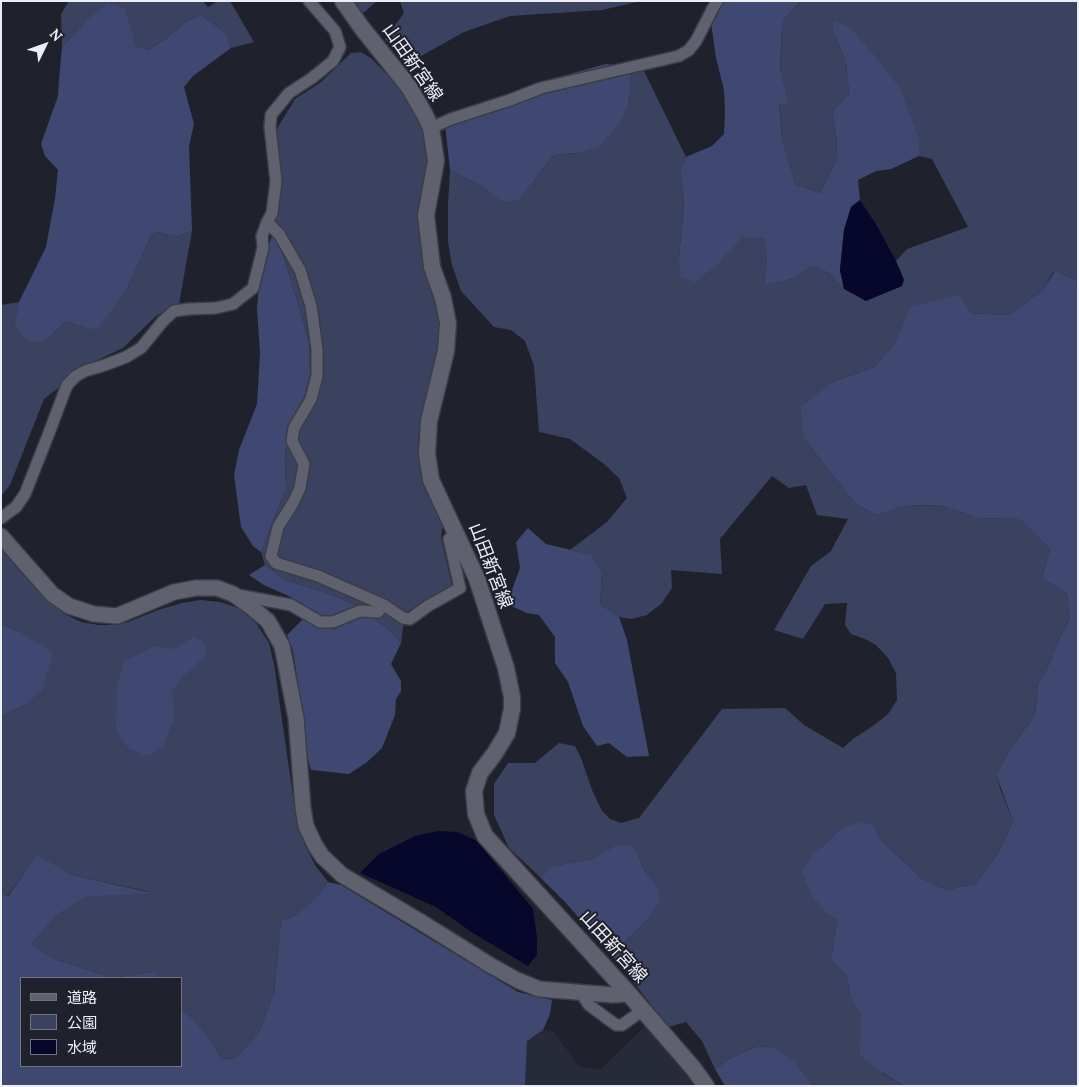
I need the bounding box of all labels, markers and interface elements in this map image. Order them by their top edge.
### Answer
north arrow [20,20,70,70]
street label: 山田新宮線 [377,20,447,106]
text: N [46,25,66,45]
street label: 山田新宮線 [464,520,516,612]
street label: 山田新宮線 [575,906,651,988]
legend [20,977,182,1067]
text: 道路 [67,988,97,1007]
text: 公園 [67,1013,97,1032]
text: 水域 [67,1038,97,1057]

